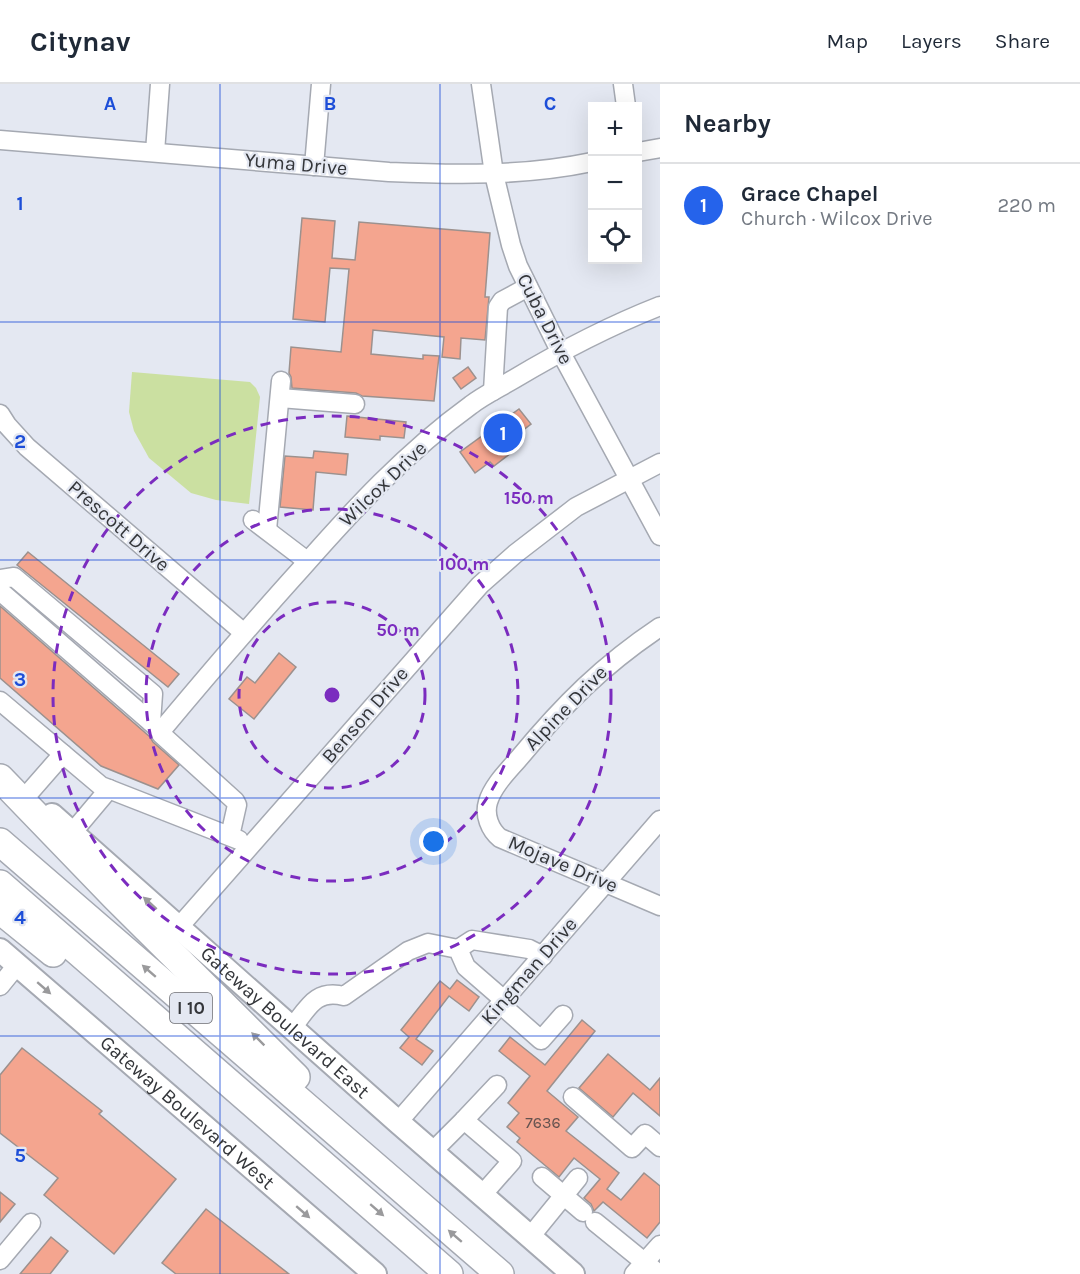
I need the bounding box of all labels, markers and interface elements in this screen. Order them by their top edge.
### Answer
text: Citynav [30,25,130,58]
text: Map [826,29,868,53]
text: Layers [901,29,962,53]
text: Share [995,29,1050,53]
text: A [104,92,117,115]
text: B [324,92,336,115]
text: C [544,92,556,115]
map controls [588,102,642,264]
button: + [588,102,642,156]
text: Nearby [684,108,771,139]
street label: Yuma Drive [244,148,348,180]
button: − [588,156,642,210]
text: Grace Chapel [741,181,879,207]
text: 1 [16,192,24,215]
text: 1 [700,194,707,217]
text: 220 m [997,194,1056,217]
text: Church · Wilcox Drive [741,207,933,230]
button: locate [588,210,642,264]
street label: Cuba Drive [512,270,578,368]
pin: 1 [484,410,522,456]
text: 2 [14,430,26,453]
street label: Wilcox Drive [335,437,431,531]
street label: Prescott Drive [64,476,174,576]
text: 150 m [504,487,554,509]
text: 100 m [439,553,489,575]
text: 50 m [376,619,420,641]
street label: Alpine Drive [520,661,612,755]
street label: Benson Drive [317,662,413,768]
text: 3 [14,668,26,691]
centre of rings [322,685,342,705]
your location [419,827,448,856]
street label: Mojave Drive [505,831,621,897]
one-way arrow [143,897,158,910]
text: 4 [14,906,26,929]
street label: Kingman Drive [476,913,582,1029]
street label: Gateway Boulevard East [196,941,375,1103]
one-way arrow [141,964,156,978]
one-way arrow [36,982,52,995]
road number: I 10 [170,993,212,1023]
street label: Gateway Boulevard West [96,1030,280,1194]
one-way arrow [251,1032,265,1046]
house number: 7636 [525,1113,561,1132]
text: 5 [14,1144,26,1167]
one-way arrow [369,1204,385,1217]
one-way arrow [295,1205,310,1218]
one-way arrow [448,1230,463,1243]

